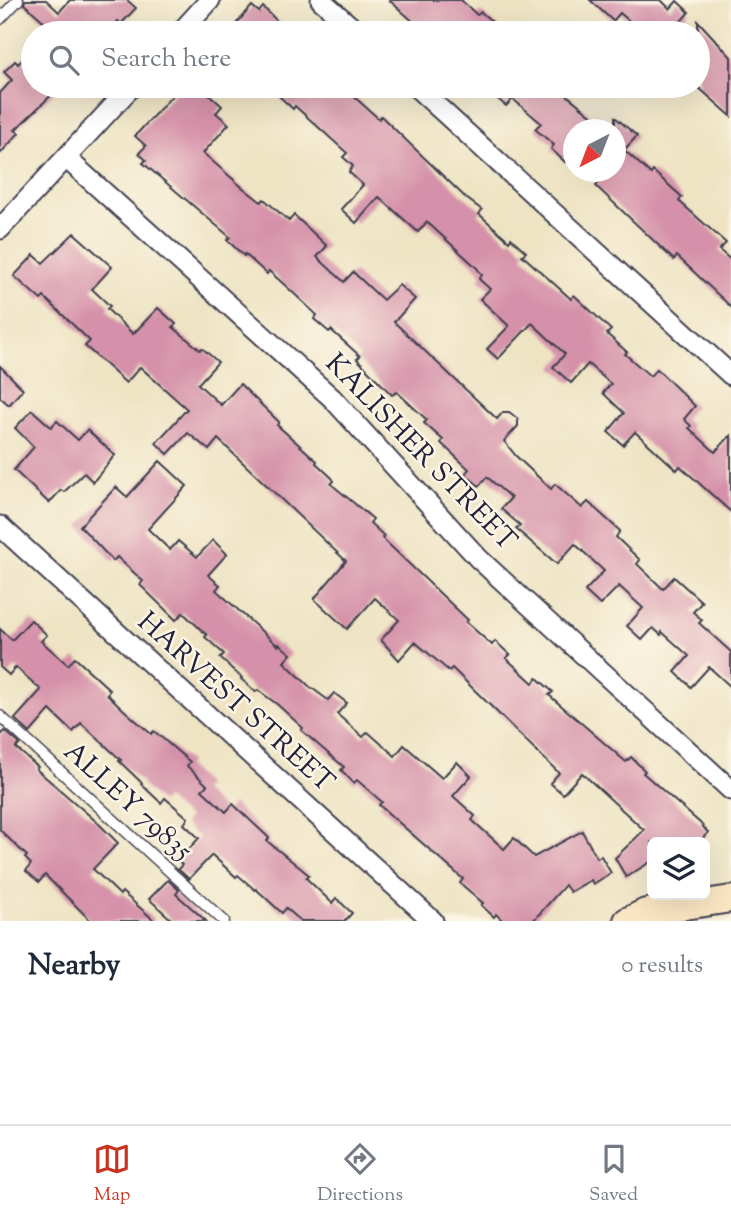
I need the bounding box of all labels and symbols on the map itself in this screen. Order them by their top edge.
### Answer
north arrow [563,119,626,182]
street label: KALISHER STREET [315,345,525,561]
street label: HARVEST STREET [127,603,343,803]
street label: ALLEY 79835 [54,733,201,871]

